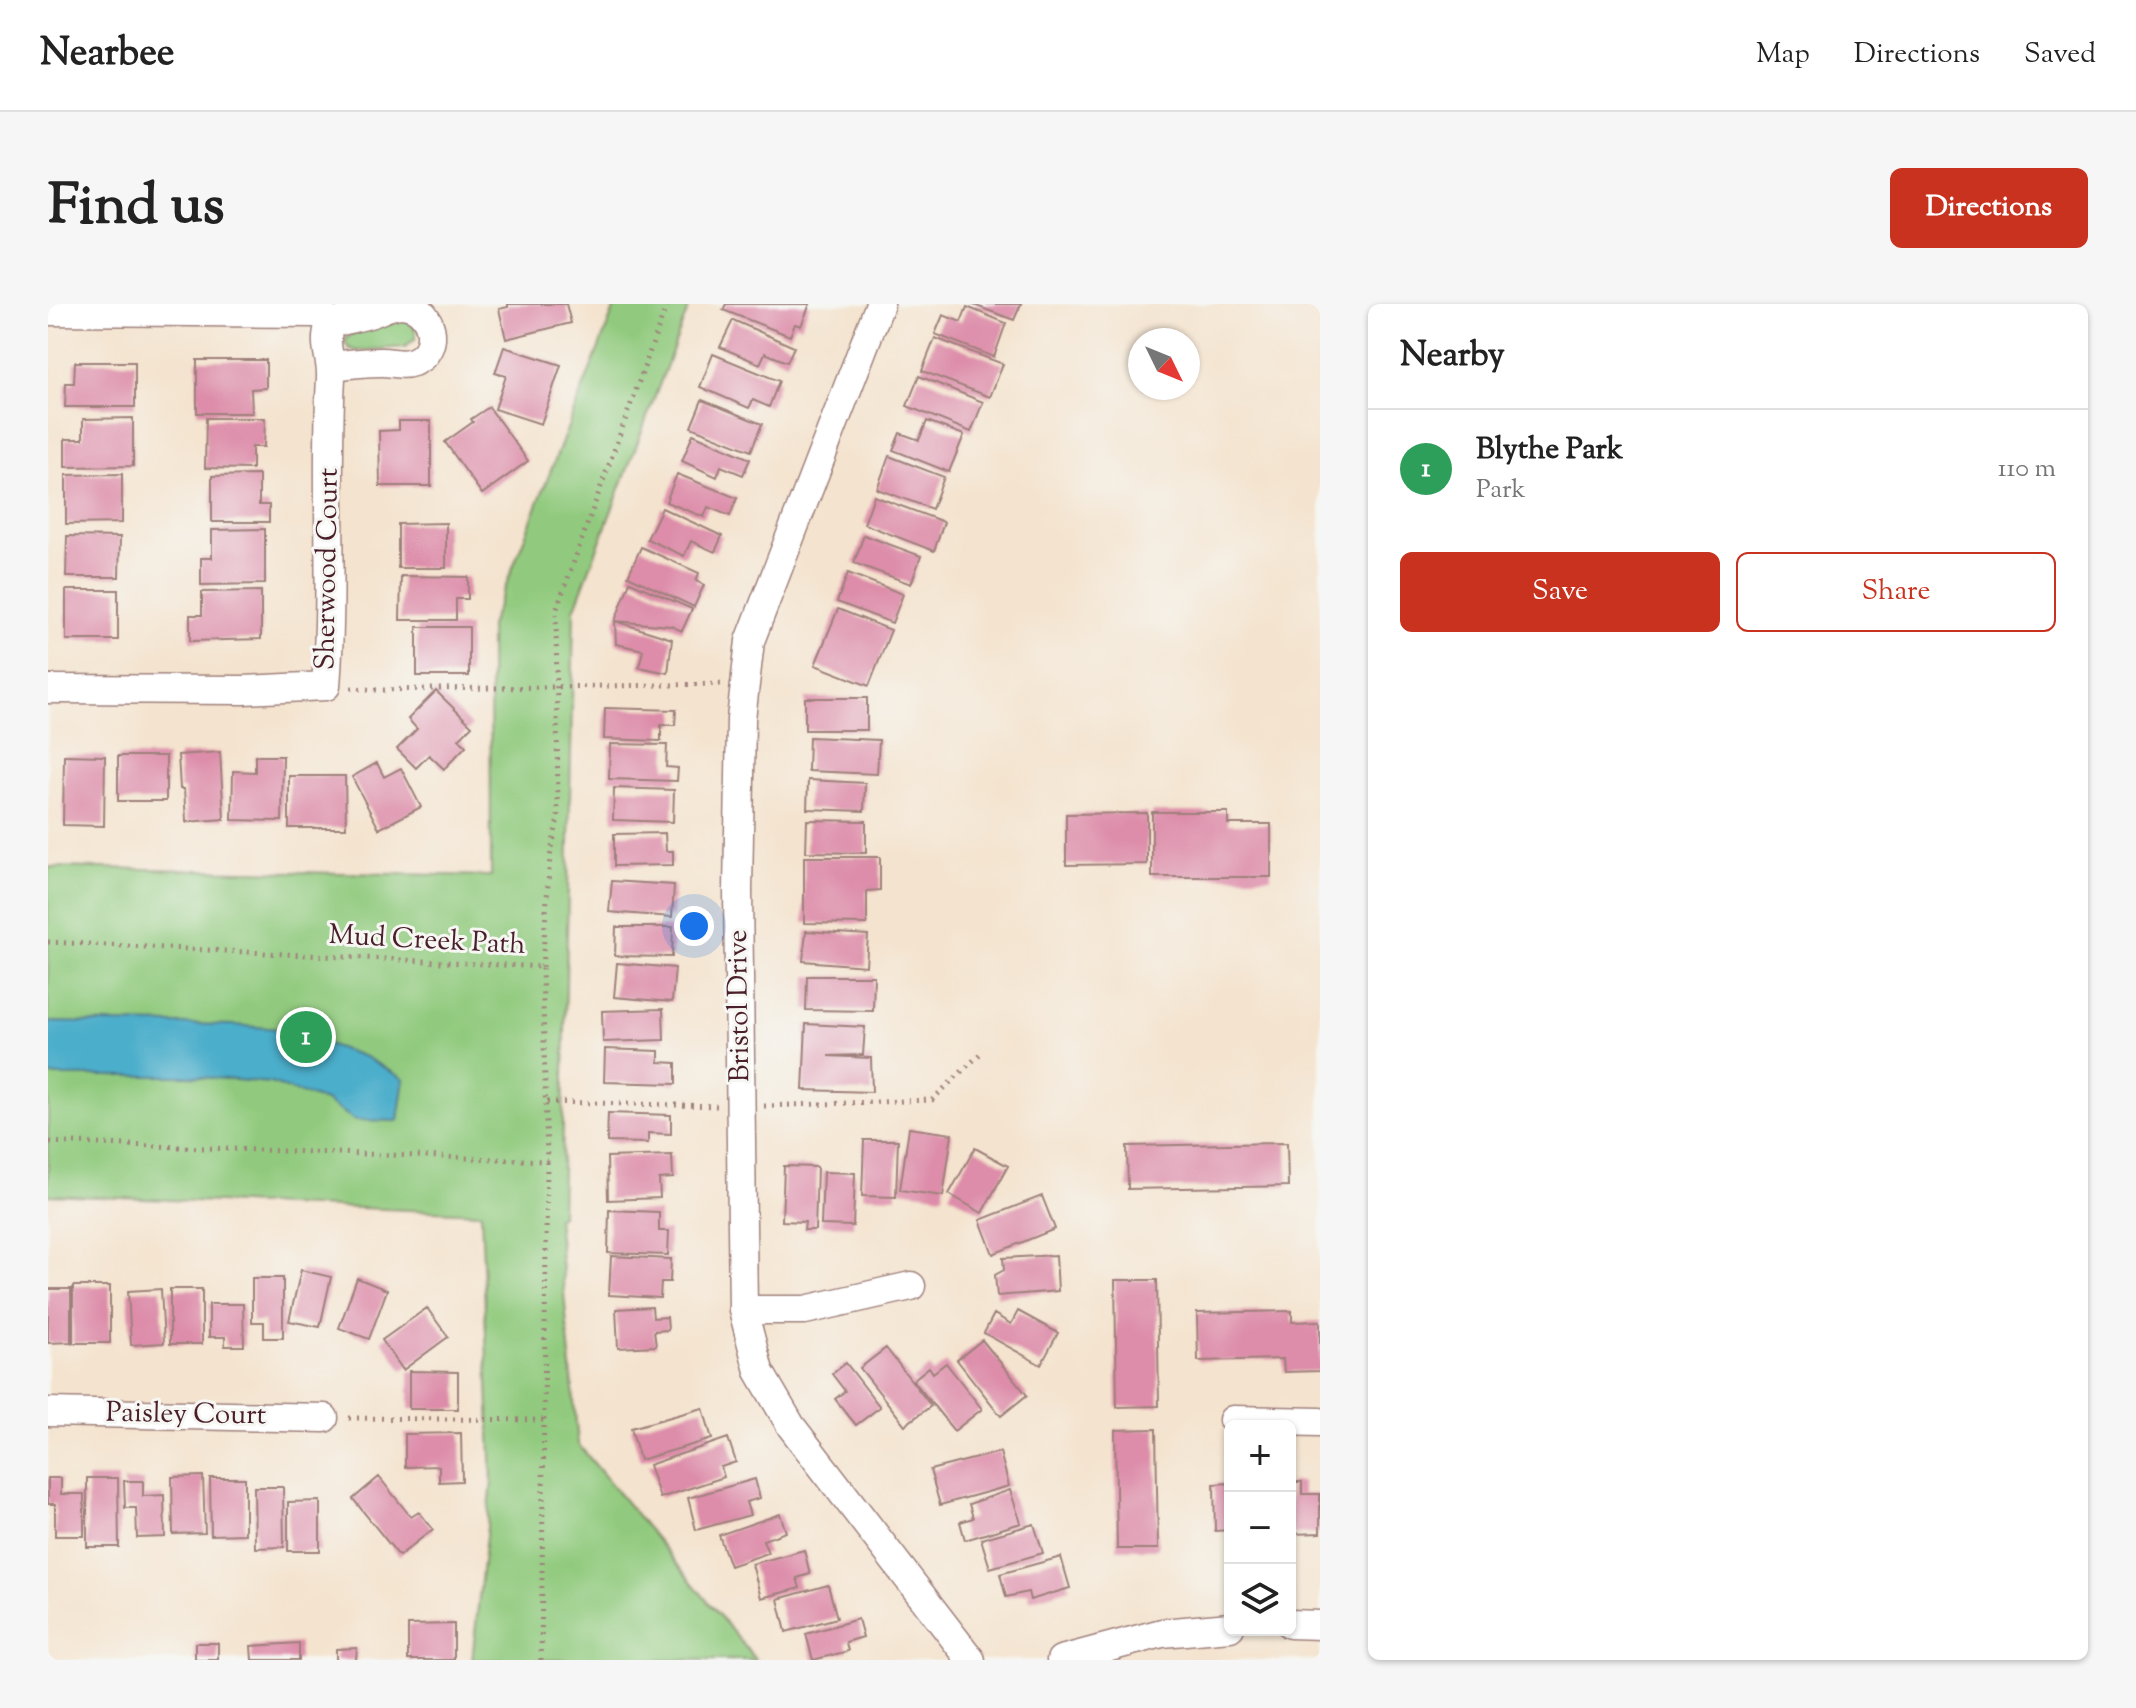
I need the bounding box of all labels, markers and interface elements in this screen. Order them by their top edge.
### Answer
text: Nearbee [40,28,175,82]
text: Map [1756,35,1810,75]
text: Directions [1854,35,1980,75]
text: Saved [2024,35,2096,75]
text: Find us [48,168,224,249]
button: Directions [1890,168,2088,248]
north arrow [1128,328,1200,400]
text: Nearby [1400,332,1505,381]
text: Blythe Park [1476,429,1623,472]
text: 1 [1422,451,1430,488]
text: 110 m [1998,451,2056,488]
street label: Sherwood Court [306,467,350,670]
text: Park [1476,472,1526,509]
button: Save [1400,552,1720,632]
button: Share [1736,552,2056,632]
your location [674,906,714,946]
street label: Mud Creek Path [328,916,526,966]
street label: Bristol Drive [719,929,761,1083]
pin: 1 [280,1007,332,1067]
street label: Paisley Court [105,1394,267,1436]
map controls [1224,1420,1296,1636]
button: + [1224,1420,1296,1492]
button: − [1224,1492,1296,1564]
button: layers [1224,1564,1296,1636]

